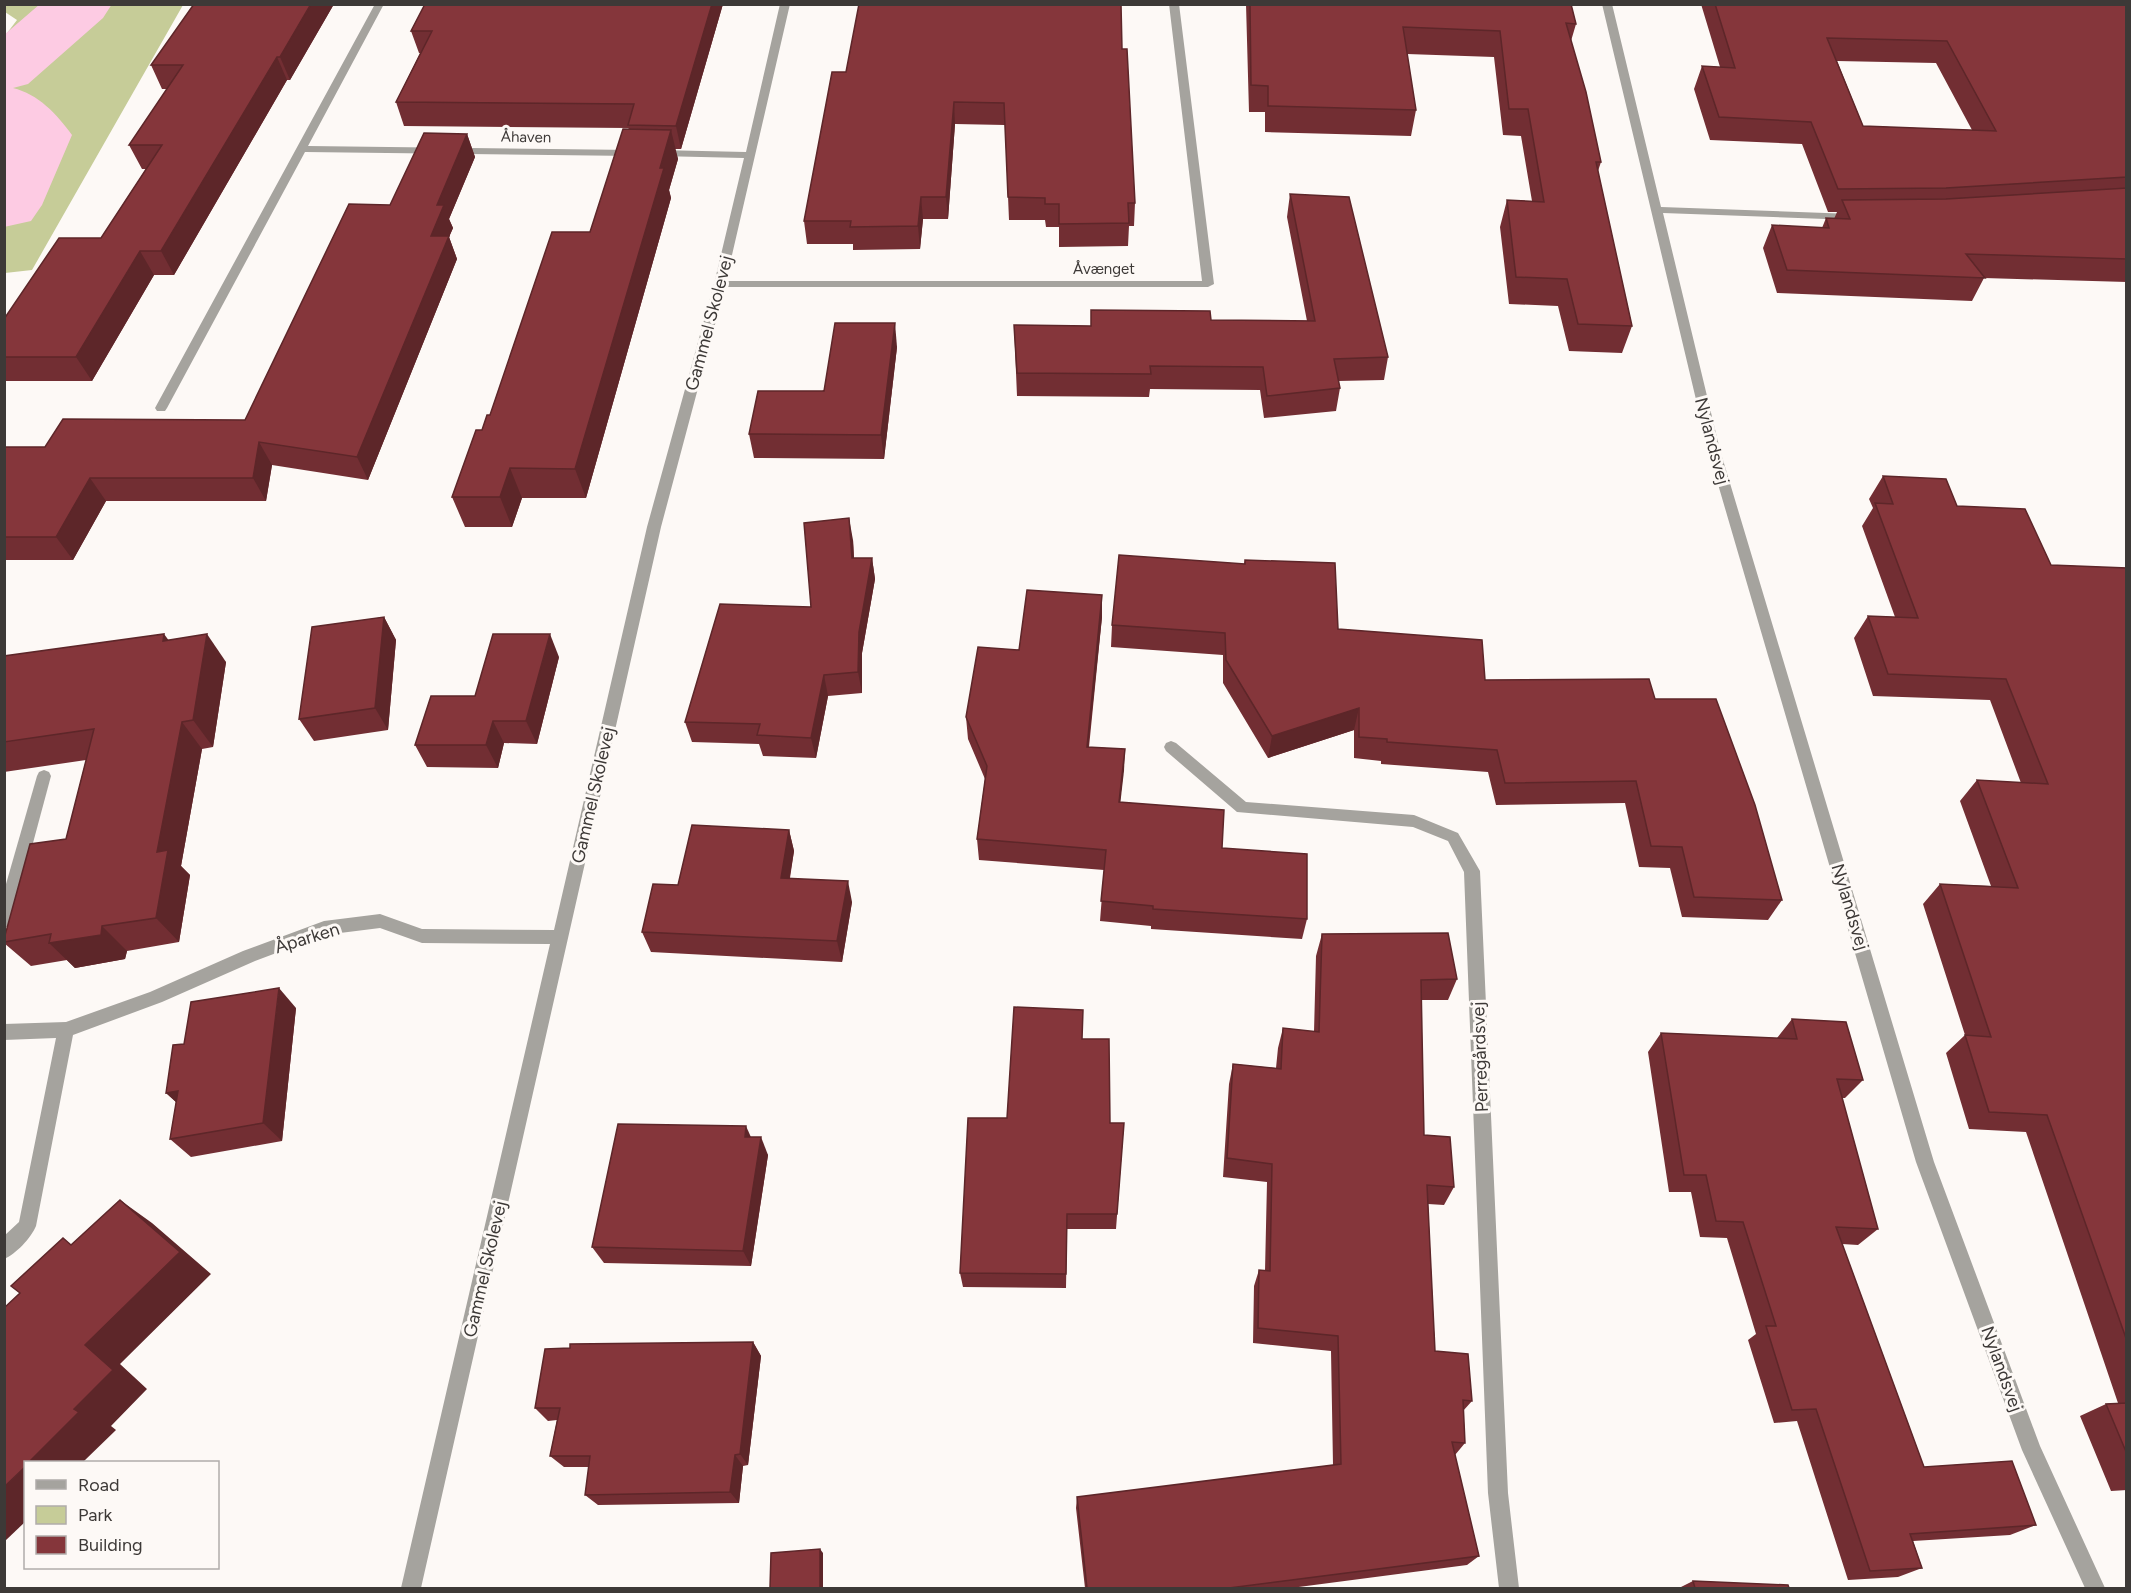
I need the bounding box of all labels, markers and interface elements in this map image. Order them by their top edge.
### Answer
street label: Åhaven [501,128,551,146]
street label: Gammel Skolevej [680,253,738,393]
street label: Åvænget [1073,260,1135,278]
street label: Nylandsvej [1690,395,1734,487]
street label: Gammel Skolevej [567,725,619,865]
street label: Nylandsvej [1826,861,1874,953]
street label: Åparken [272,918,342,958]
street label: Perregårdsvej [1467,1001,1493,1113]
street label: Gammel Skolevej [459,1199,511,1339]
street label: Nylandsvej [1976,1323,2028,1415]
legend [24,1461,219,1569]
text: Road [78,1474,119,1496]
text: Park [78,1504,113,1526]
text: Building [78,1534,143,1556]

